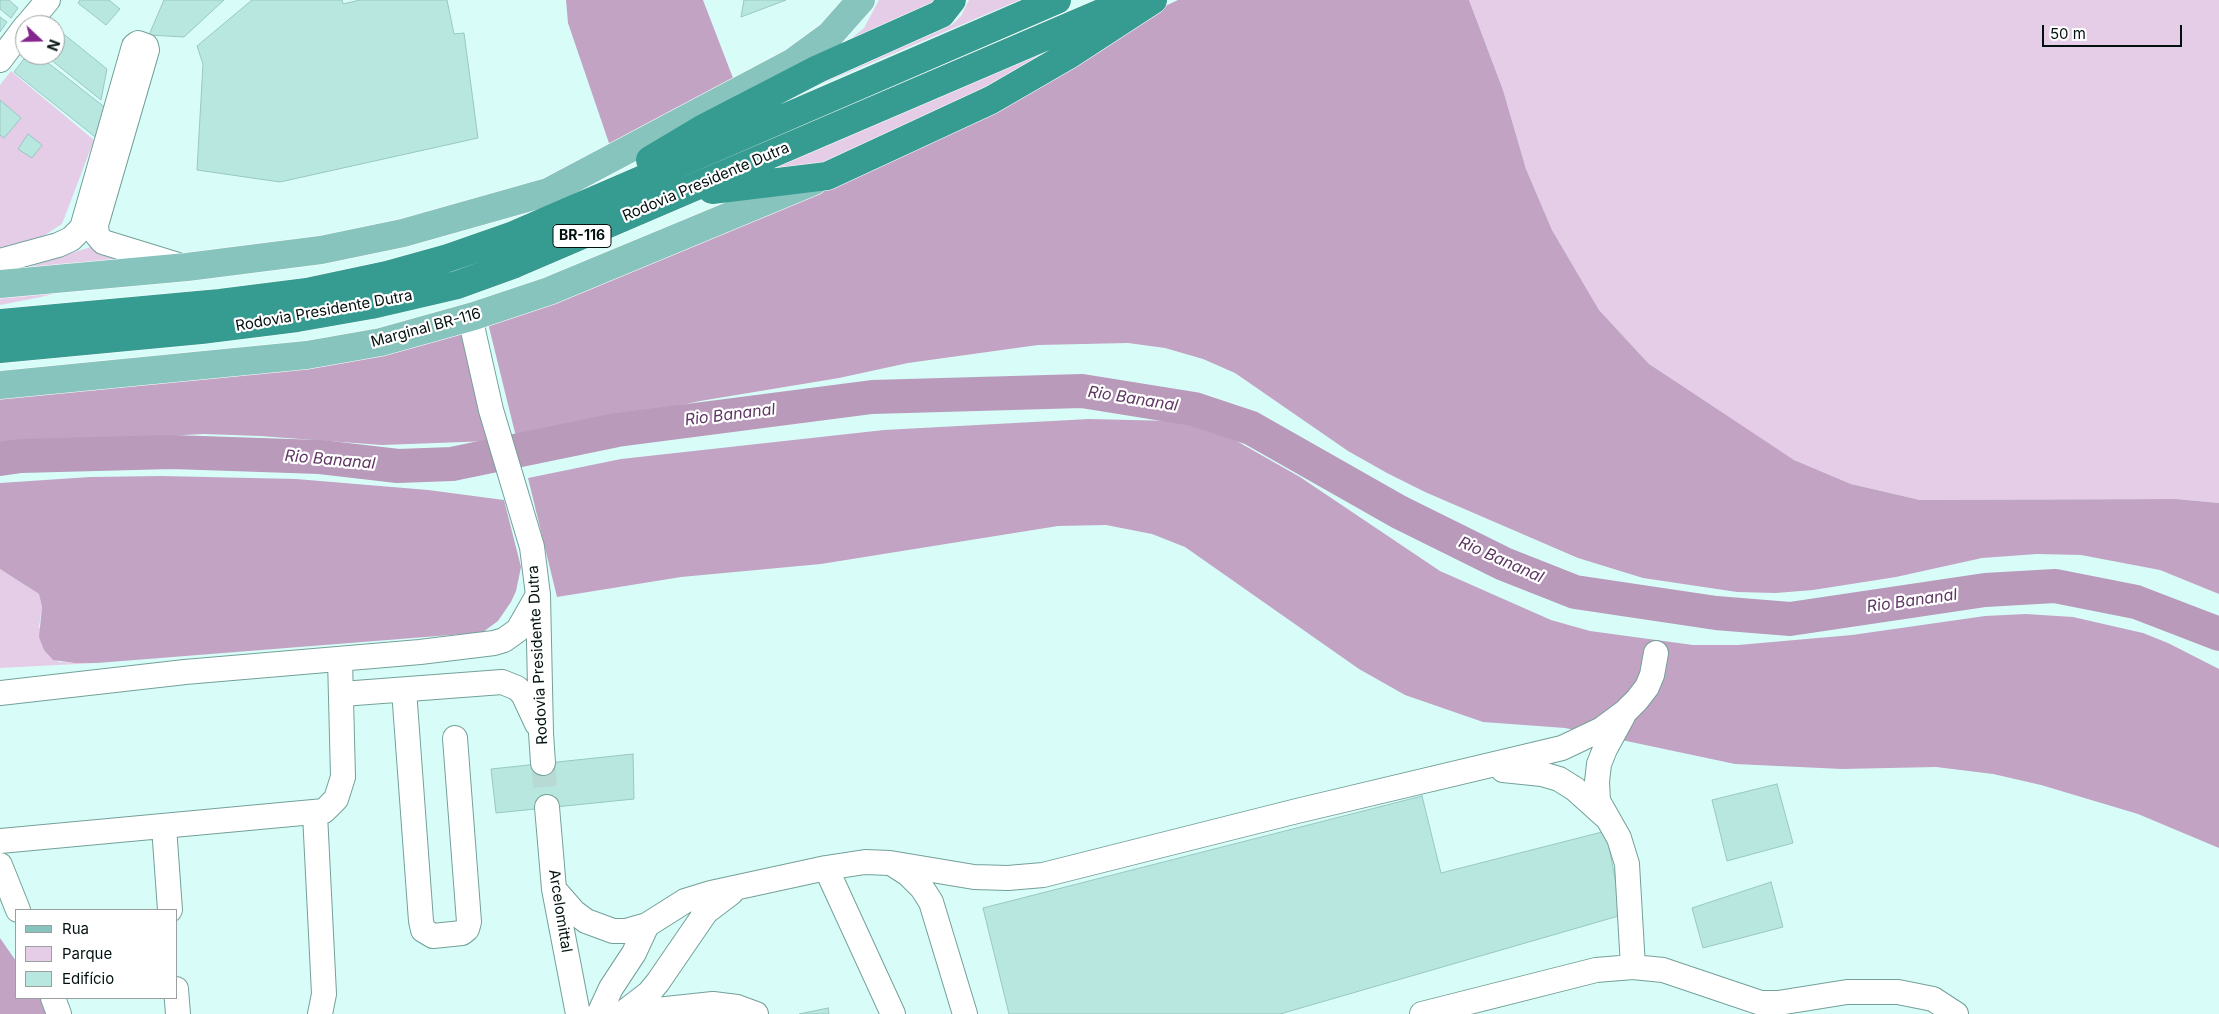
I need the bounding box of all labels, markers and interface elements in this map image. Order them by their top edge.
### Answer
north arrow [15,15,65,65]
scale bar [2044,15,2184,47]
text: 50 m [2050,24,2086,43]
text: N [44,37,63,53]
street label: Rodovia Presidente Dutra [620,139,792,225]
road number: BR-116 [553,225,611,248]
street label: Rodovia Presidente Dutra [234,287,414,335]
street label: Marginal BR-116 [369,305,483,351]
water label: Rio Bananal [1087,382,1179,416]
water label: Rio Bananal [684,400,776,430]
water label: Rio Bananal [284,446,376,474]
water label: Rio Bananal [1456,533,1546,587]
street label: Rodovia Presidente Dutra [524,565,552,745]
water label: Rio Bananal [1866,585,1958,617]
street label: Arcelomittal [545,868,575,954]
legend [15,909,178,999]
text: Rua [62,919,89,938]
text: Parque [62,944,112,963]
text: Edifício [62,969,114,988]

